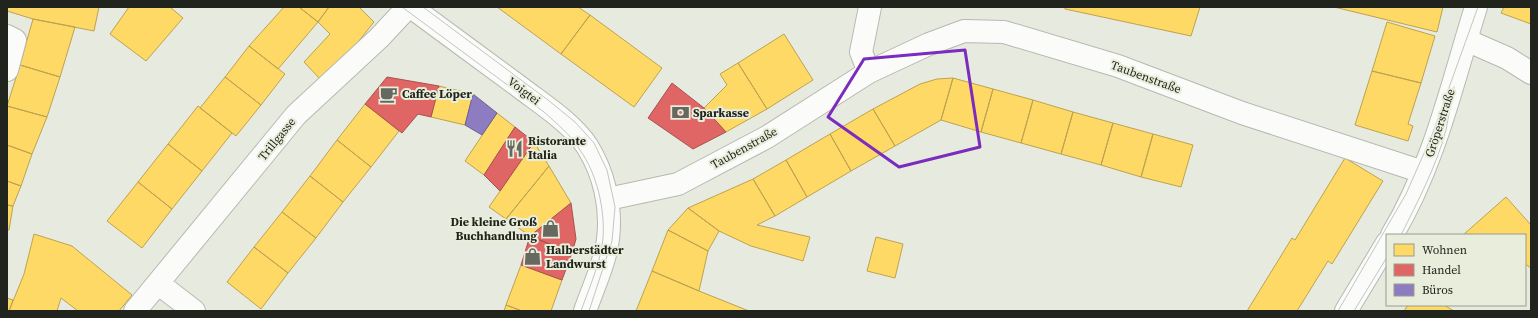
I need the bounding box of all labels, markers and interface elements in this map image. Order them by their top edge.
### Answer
street label: Taubenstraße [1109,57,1183,97]
street label: Voigtei [504,73,544,109]
cafe icon: Caffee Löper [379,84,399,104]
place label: Caffee Löper [402,86,472,102]
street label: Gröperstraße [1421,87,1459,159]
bank icon: Sparkasse [670,103,690,123]
place label: Sparkasse [693,105,749,121]
street label: Trillgasse [255,114,299,164]
street label: Taubenstraße [708,123,780,173]
place label: Ristorante Italia [528,133,586,163]
restaurant icon: Ristorante Italia [505,138,525,158]
place label: Die kleine Groß Buchhandlung [450,214,537,244]
shop icon: Die kleine Groß Buchhandlung [540,219,560,239]
legend [1386,234,1526,306]
place label: Halberstädter Landwurst [546,242,624,272]
text: Wohnen [1422,242,1467,258]
shop icon: Halberstädter Landwurst [523,247,543,267]
text: Handel [1422,262,1461,278]
text: Büros [1422,282,1453,298]

